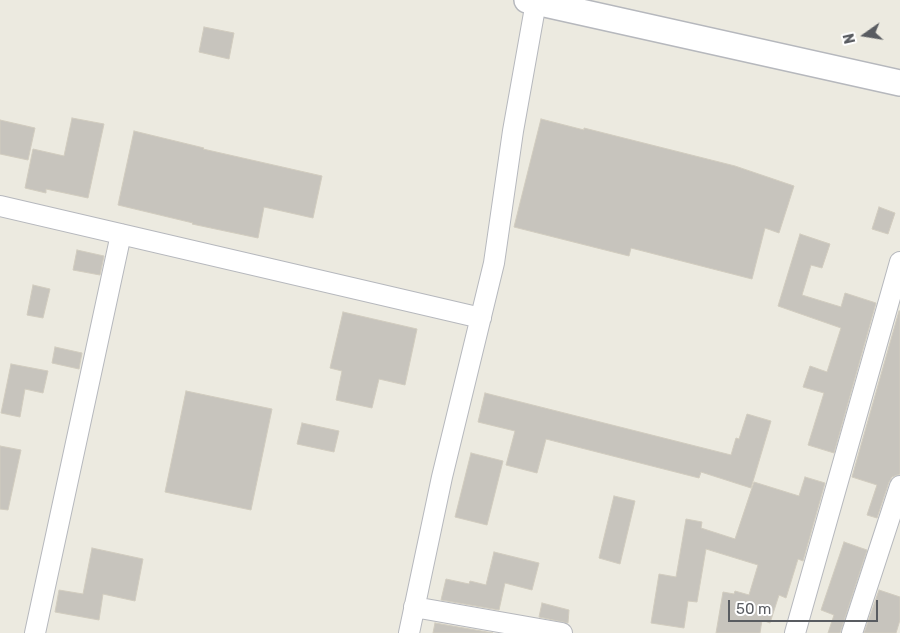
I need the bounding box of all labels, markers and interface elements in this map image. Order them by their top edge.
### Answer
north arrow [840,10,890,60]
text: N [840,32,859,45]
scale bar [730,590,880,622]
text: 50 m [736,600,771,618]

